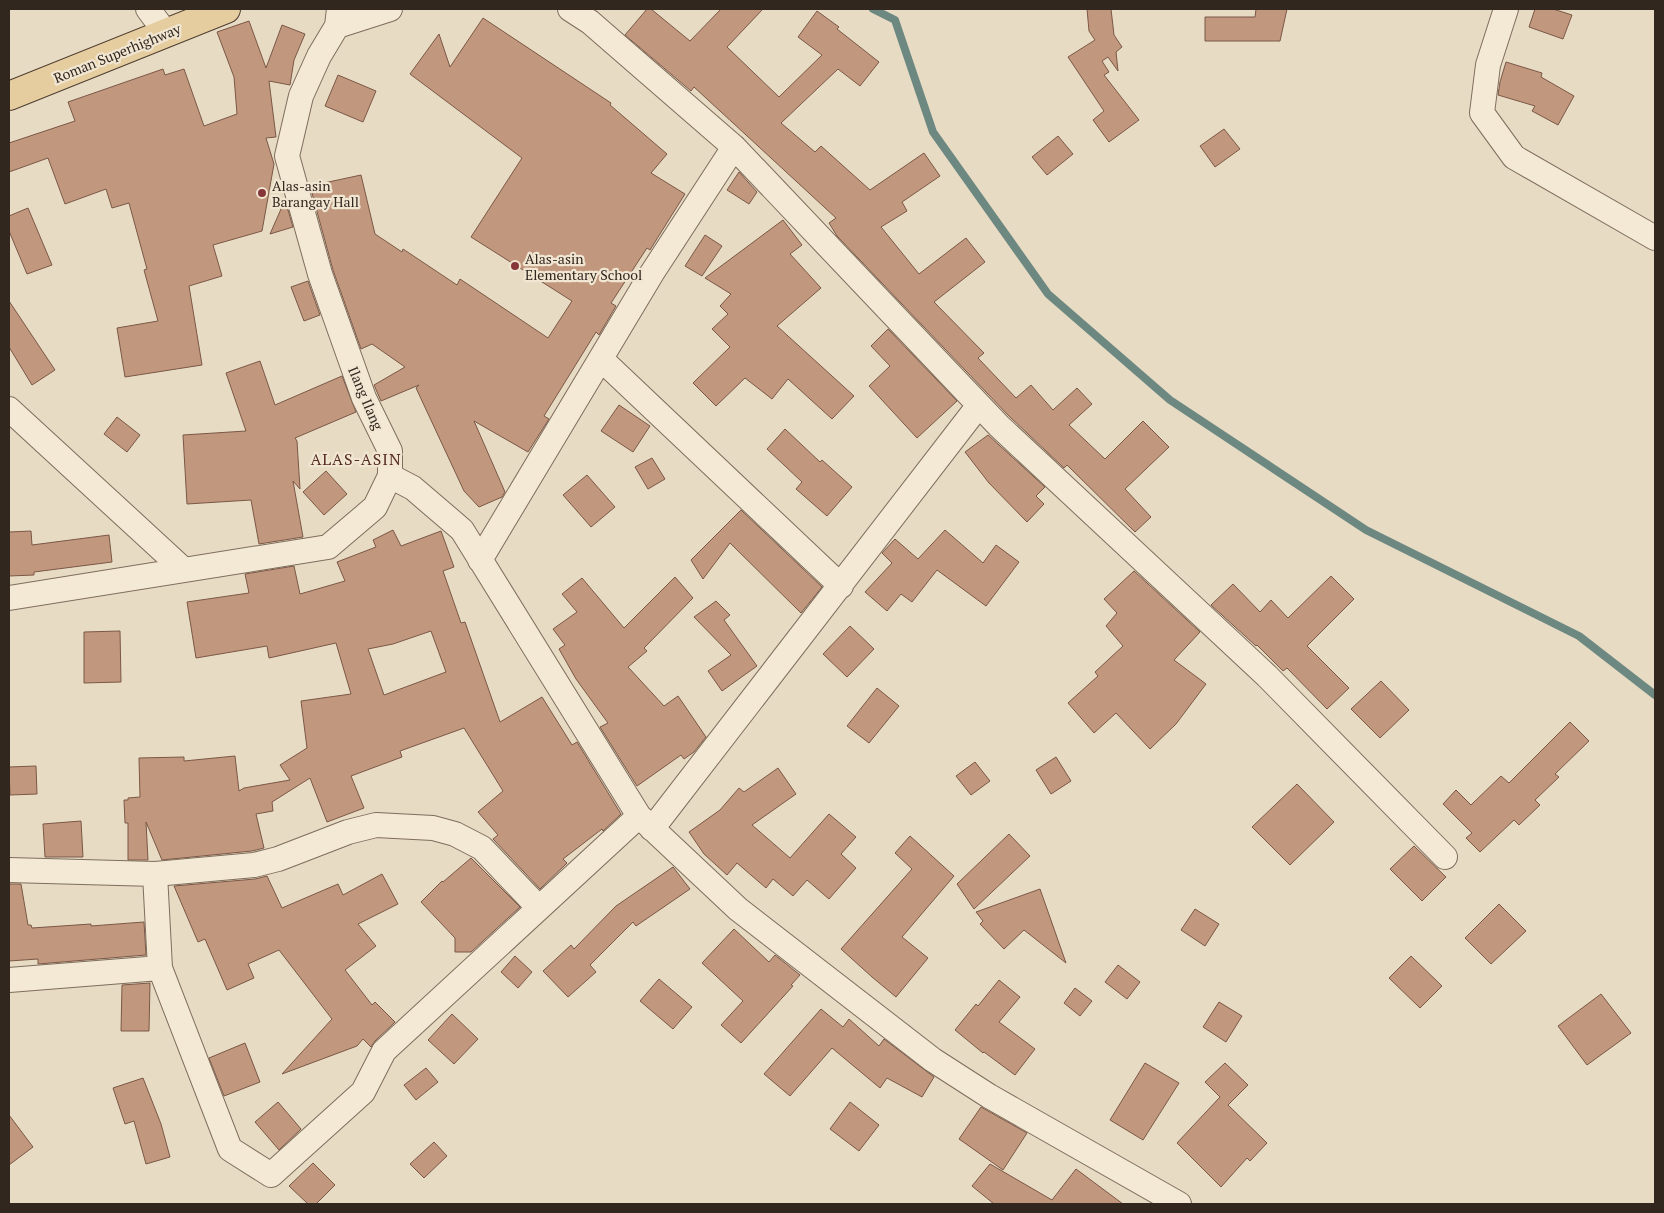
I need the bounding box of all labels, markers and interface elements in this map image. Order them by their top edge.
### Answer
street label: Roman Superhighway [51,18,184,87]
place label: Alas-asin Barangay Hall [272,176,359,211]
marker: Alas-asin Barangay Hall [256,187,268,199]
place label: Alas-asin Elementary School [525,249,642,284]
marker: Alas-asin Elementary School [509,260,521,272]
street label: Ilang Ilang [344,363,388,433]
district label: ALAS-ASIN [310,448,402,470]

